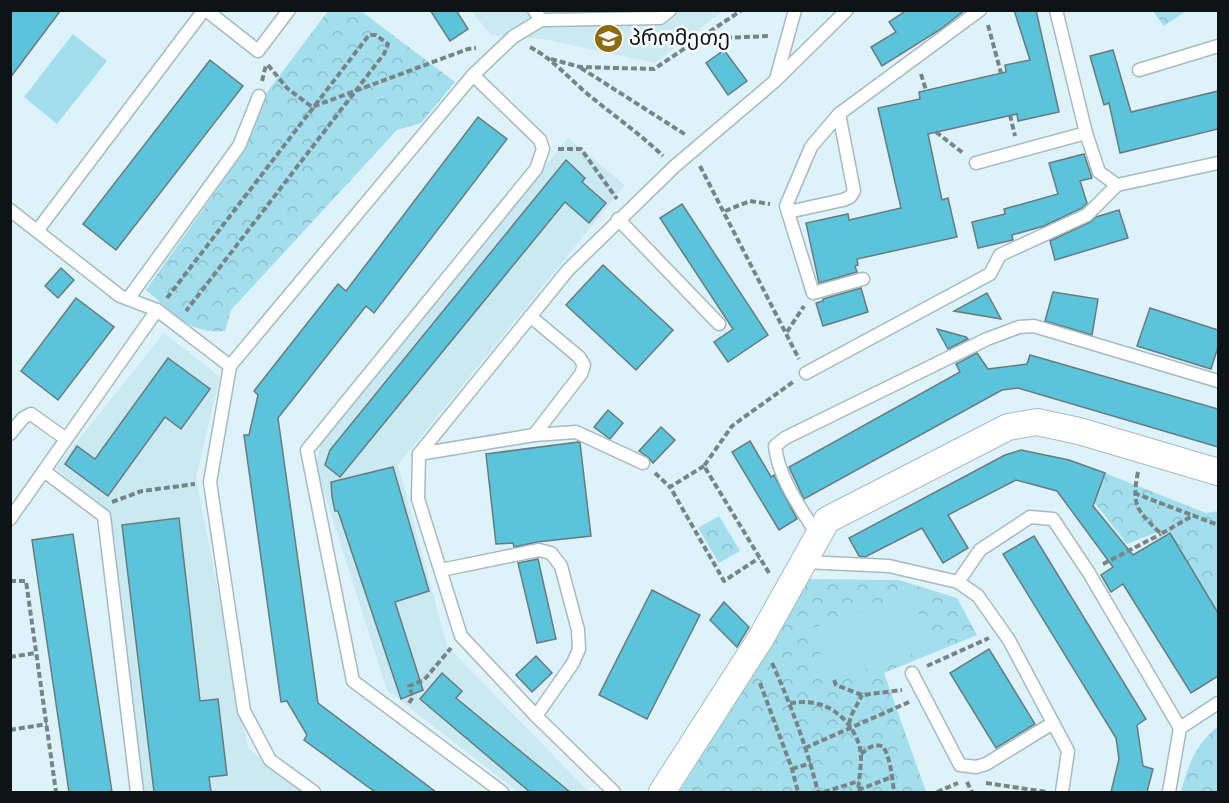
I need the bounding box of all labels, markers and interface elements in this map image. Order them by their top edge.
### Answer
school or university icon: პრომეთე [592,22,624,54]
place label: პრომეთე [629,26,730,50]

